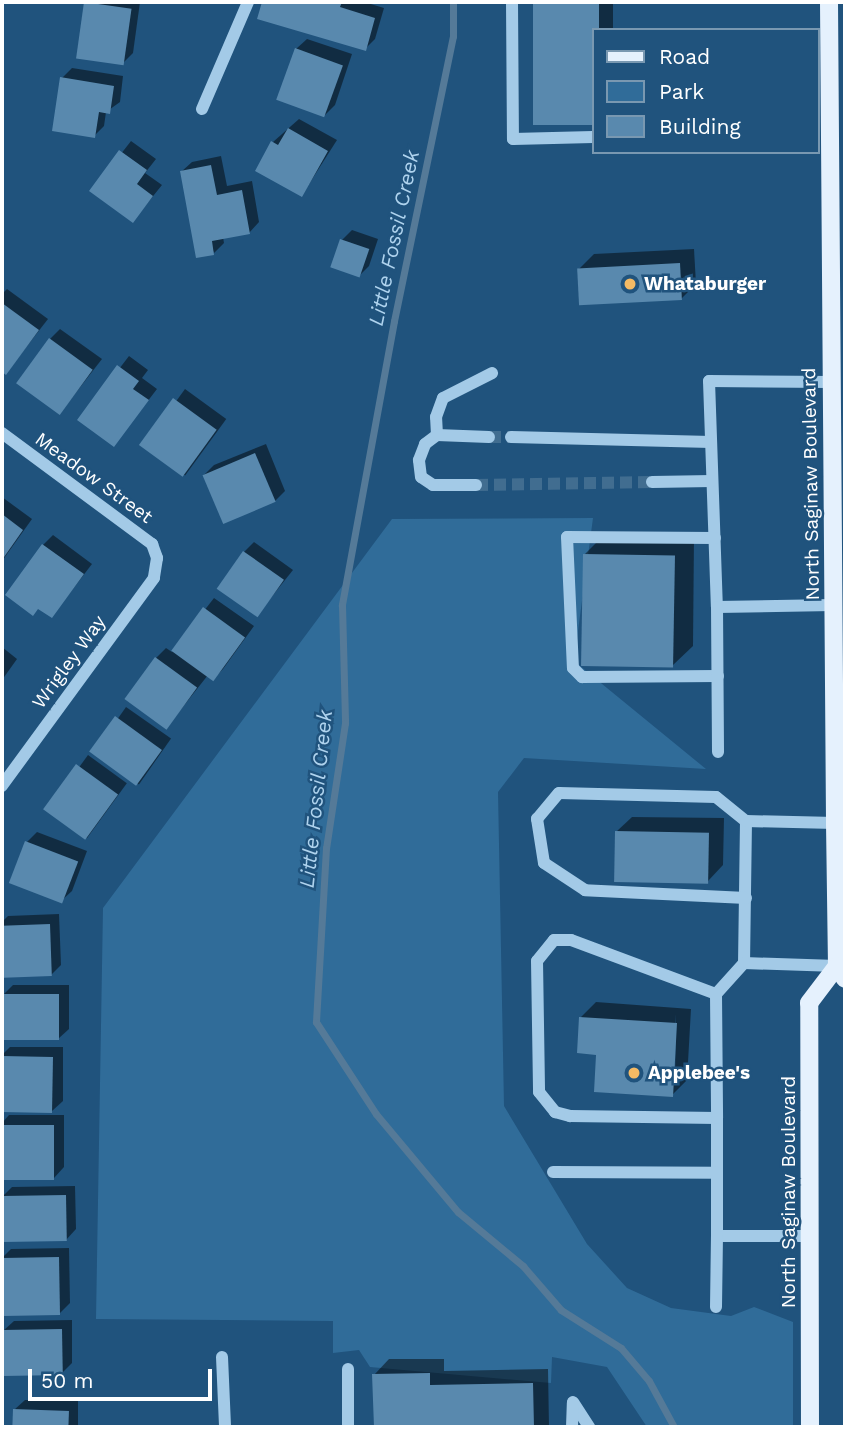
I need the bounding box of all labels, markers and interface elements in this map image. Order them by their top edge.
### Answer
legend [592,28,819,154]
text: Road [659,44,710,69]
text: Park [659,79,704,104]
text: Building [659,114,741,139]
water label: Little Fossil Creek [363,147,425,329]
place label: Whataburger [644,273,766,295]
marker: Whataburger [622,276,638,292]
street label: North Saginaw Boulevard [798,367,824,601]
street label: Meadow Street [31,428,157,528]
street label: Wrigley Way [27,610,111,714]
water label: Little Fossil Creek [294,708,338,890]
place label: Applebee's [648,1062,750,1084]
marker: Applebee's [626,1065,642,1081]
street label: North Saginaw Boulevard [778,1076,800,1308]
scale bar [32,1356,215,1400]
text: 50 m [41,1368,93,1393]

